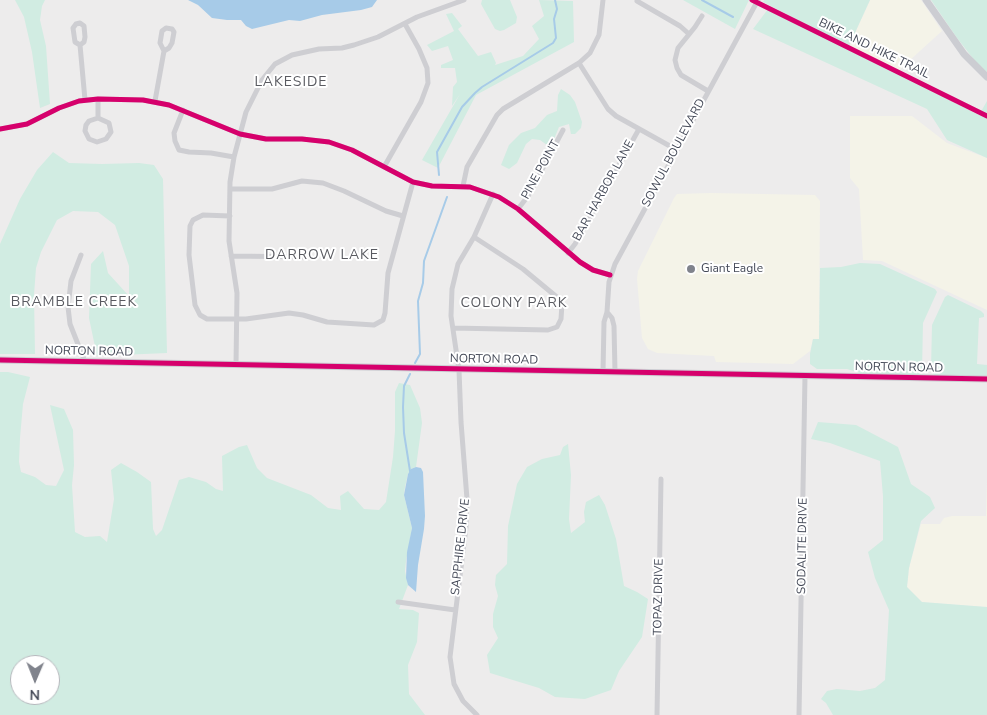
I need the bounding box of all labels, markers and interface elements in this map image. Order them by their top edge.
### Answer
street label: BIKE AND HIKE TRAIL [816,16,932,82]
district label: LAKESIDE [253,75,329,91]
street label: SOWUL BOULEVARD [639,96,709,210]
street label: PINE POINT [519,138,563,202]
street label: BAR HARBOR LANE [570,138,638,244]
district label: DARROW LAKE [264,248,380,264]
place label: Giant Eagle [701,262,763,276]
marker: Giant Eagle [685,263,697,275]
district label: BRAMBLE CREEK [9,295,139,311]
district label: COLONY PARK [459,296,569,312]
street label: NORTON ROAD [45,344,133,360]
street label: NORTON ROAD [450,352,538,368]
street label: NORTON ROAD [855,360,943,376]
street label: SAPPHIRE DRIVE [449,498,473,596]
street label: SODALITE DRIVE [795,498,811,594]
street label: TOPAZ DRIVE [651,559,667,635]
north arrow [10,655,60,705]
text: N [29,685,40,704]

